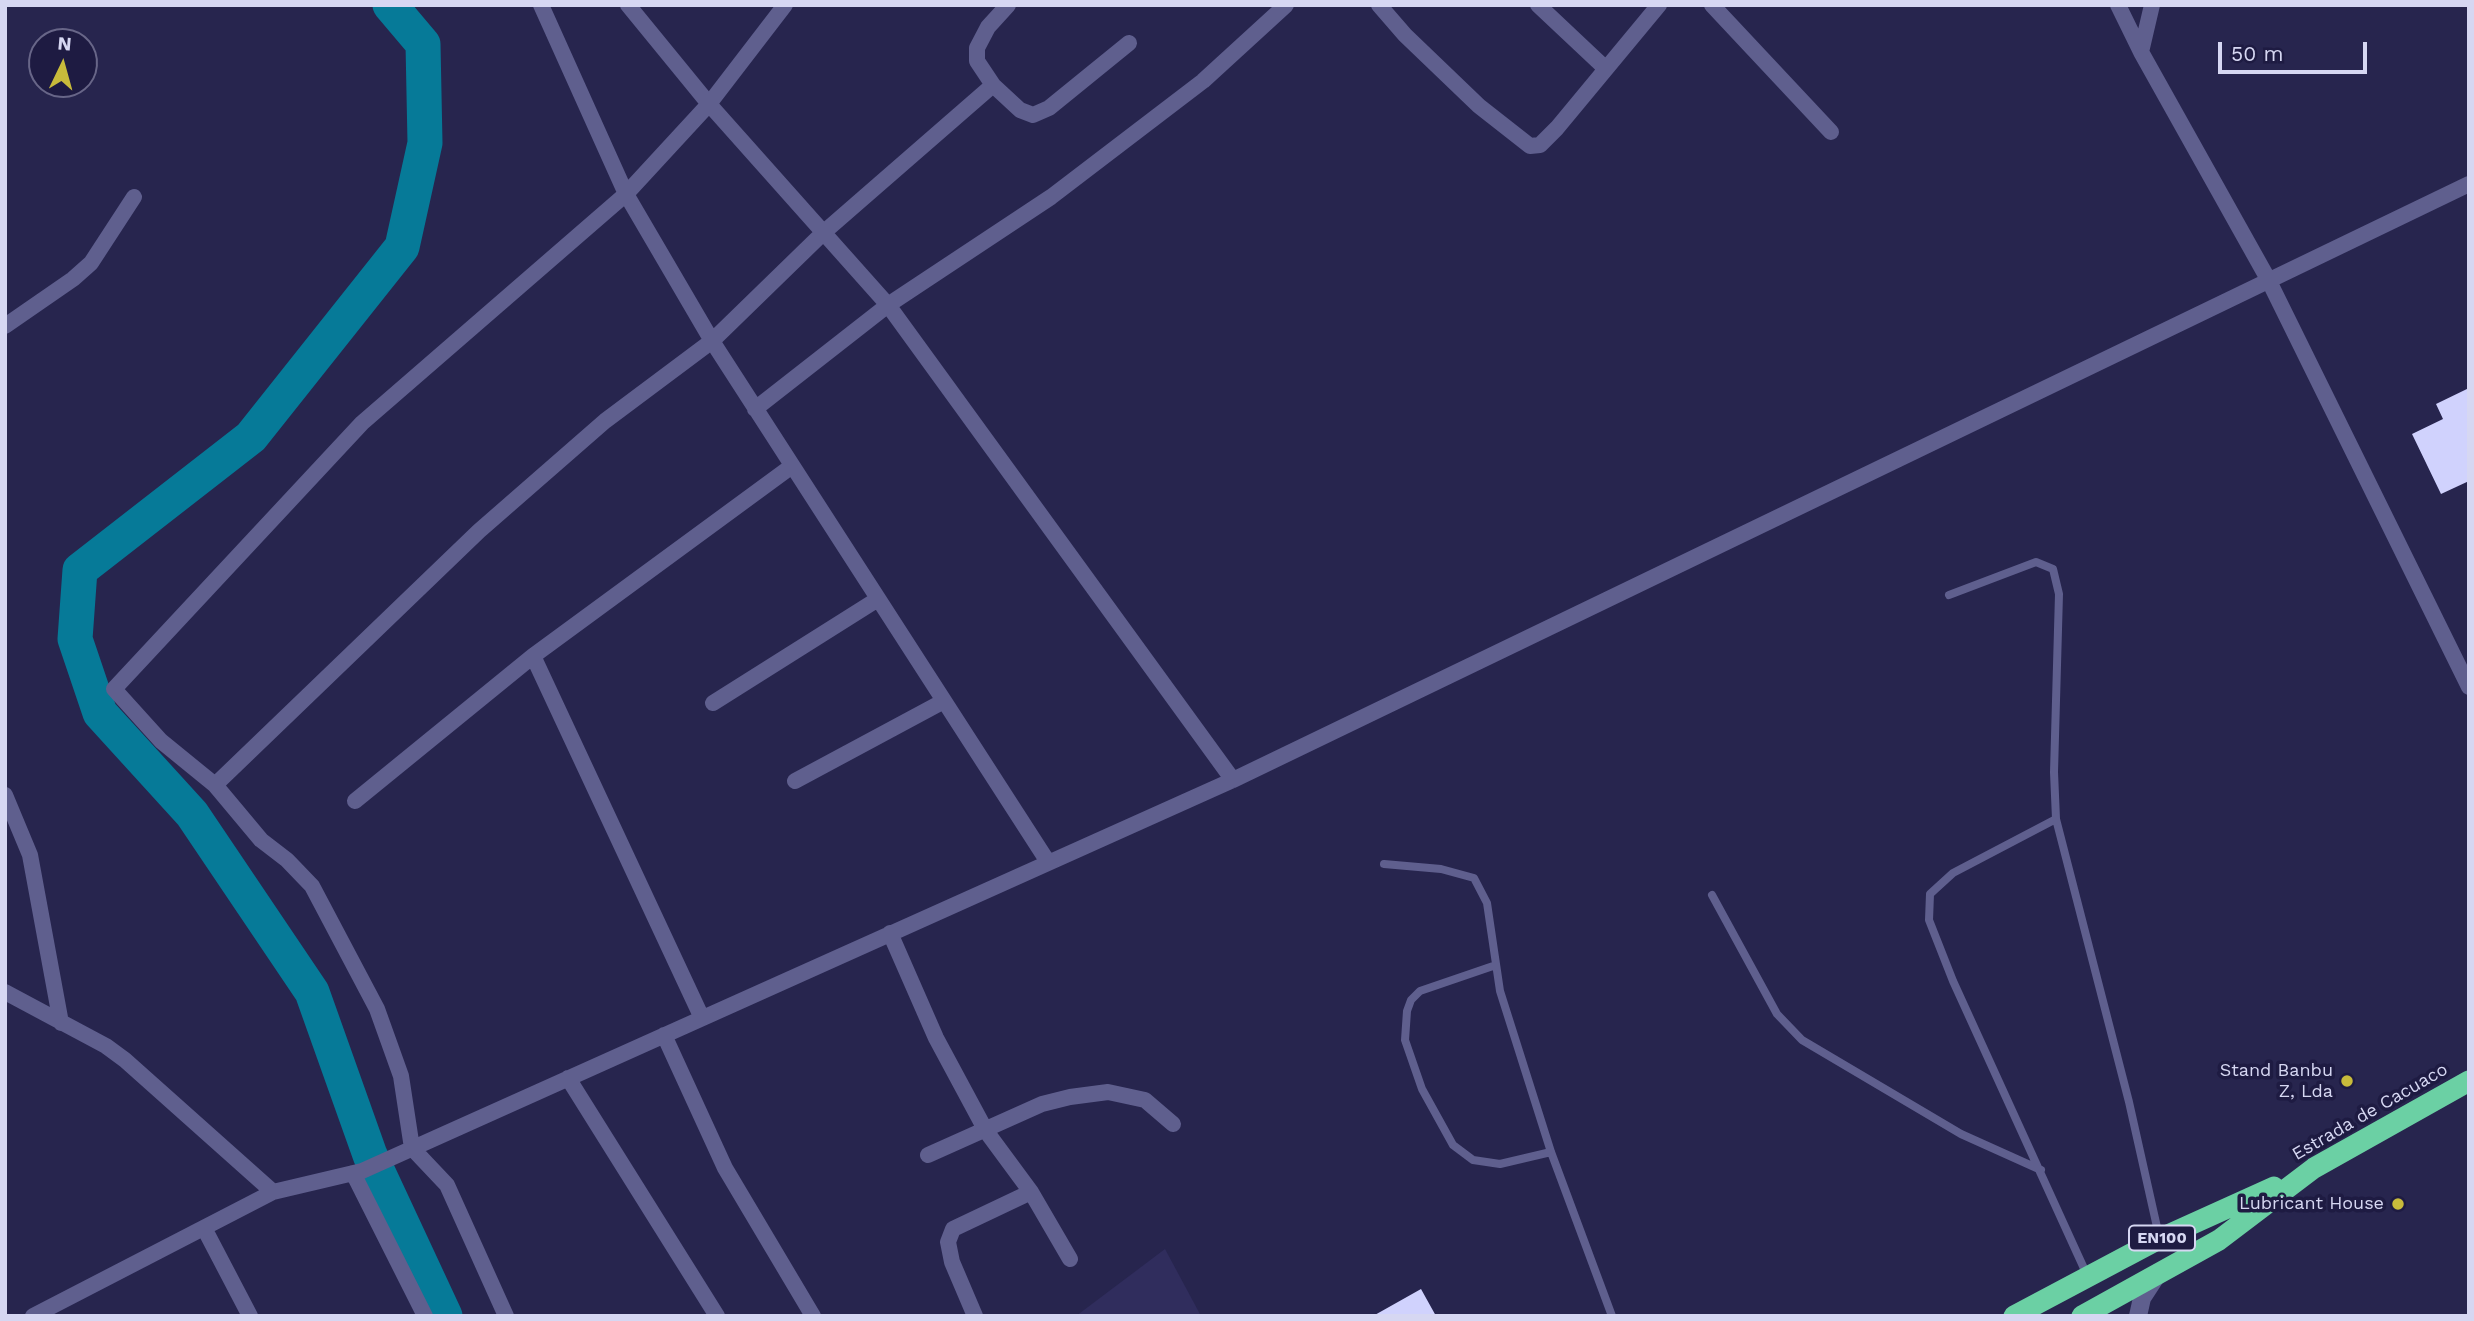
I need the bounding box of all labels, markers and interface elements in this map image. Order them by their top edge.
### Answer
north arrow [28,28,98,98]
scale bar [2222,28,2371,72]
text: N [57,32,73,56]
text: 50 m [2231,41,2283,66]
street label: Estrada de Cacuaco [2288,1059,2452,1165]
place label: Stand Banbu Z, Lda [2220,1060,2333,1102]
marker: Stand Banbu Z, Lda [2339,1073,2355,1089]
place label: Lubricant House [2239,1193,2384,1215]
marker: Lubricant House [2390,1196,2406,1212]
road number: EN100 [2129,1226,2195,1250]

